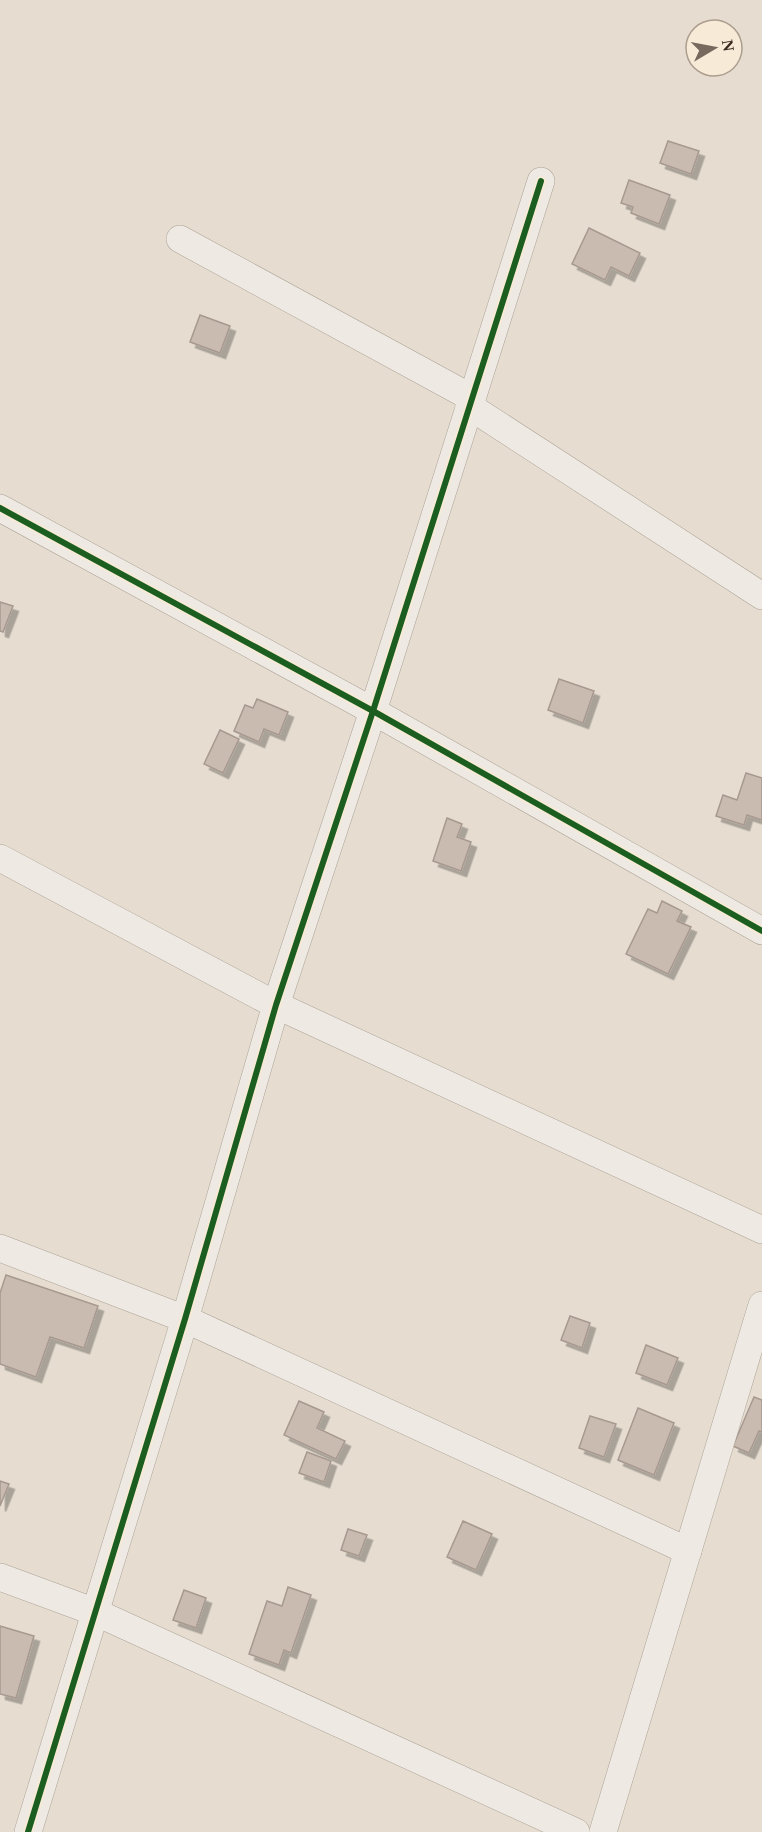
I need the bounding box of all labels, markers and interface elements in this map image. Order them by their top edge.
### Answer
north arrow [684,18,744,78]
text: N [719,38,738,53]

